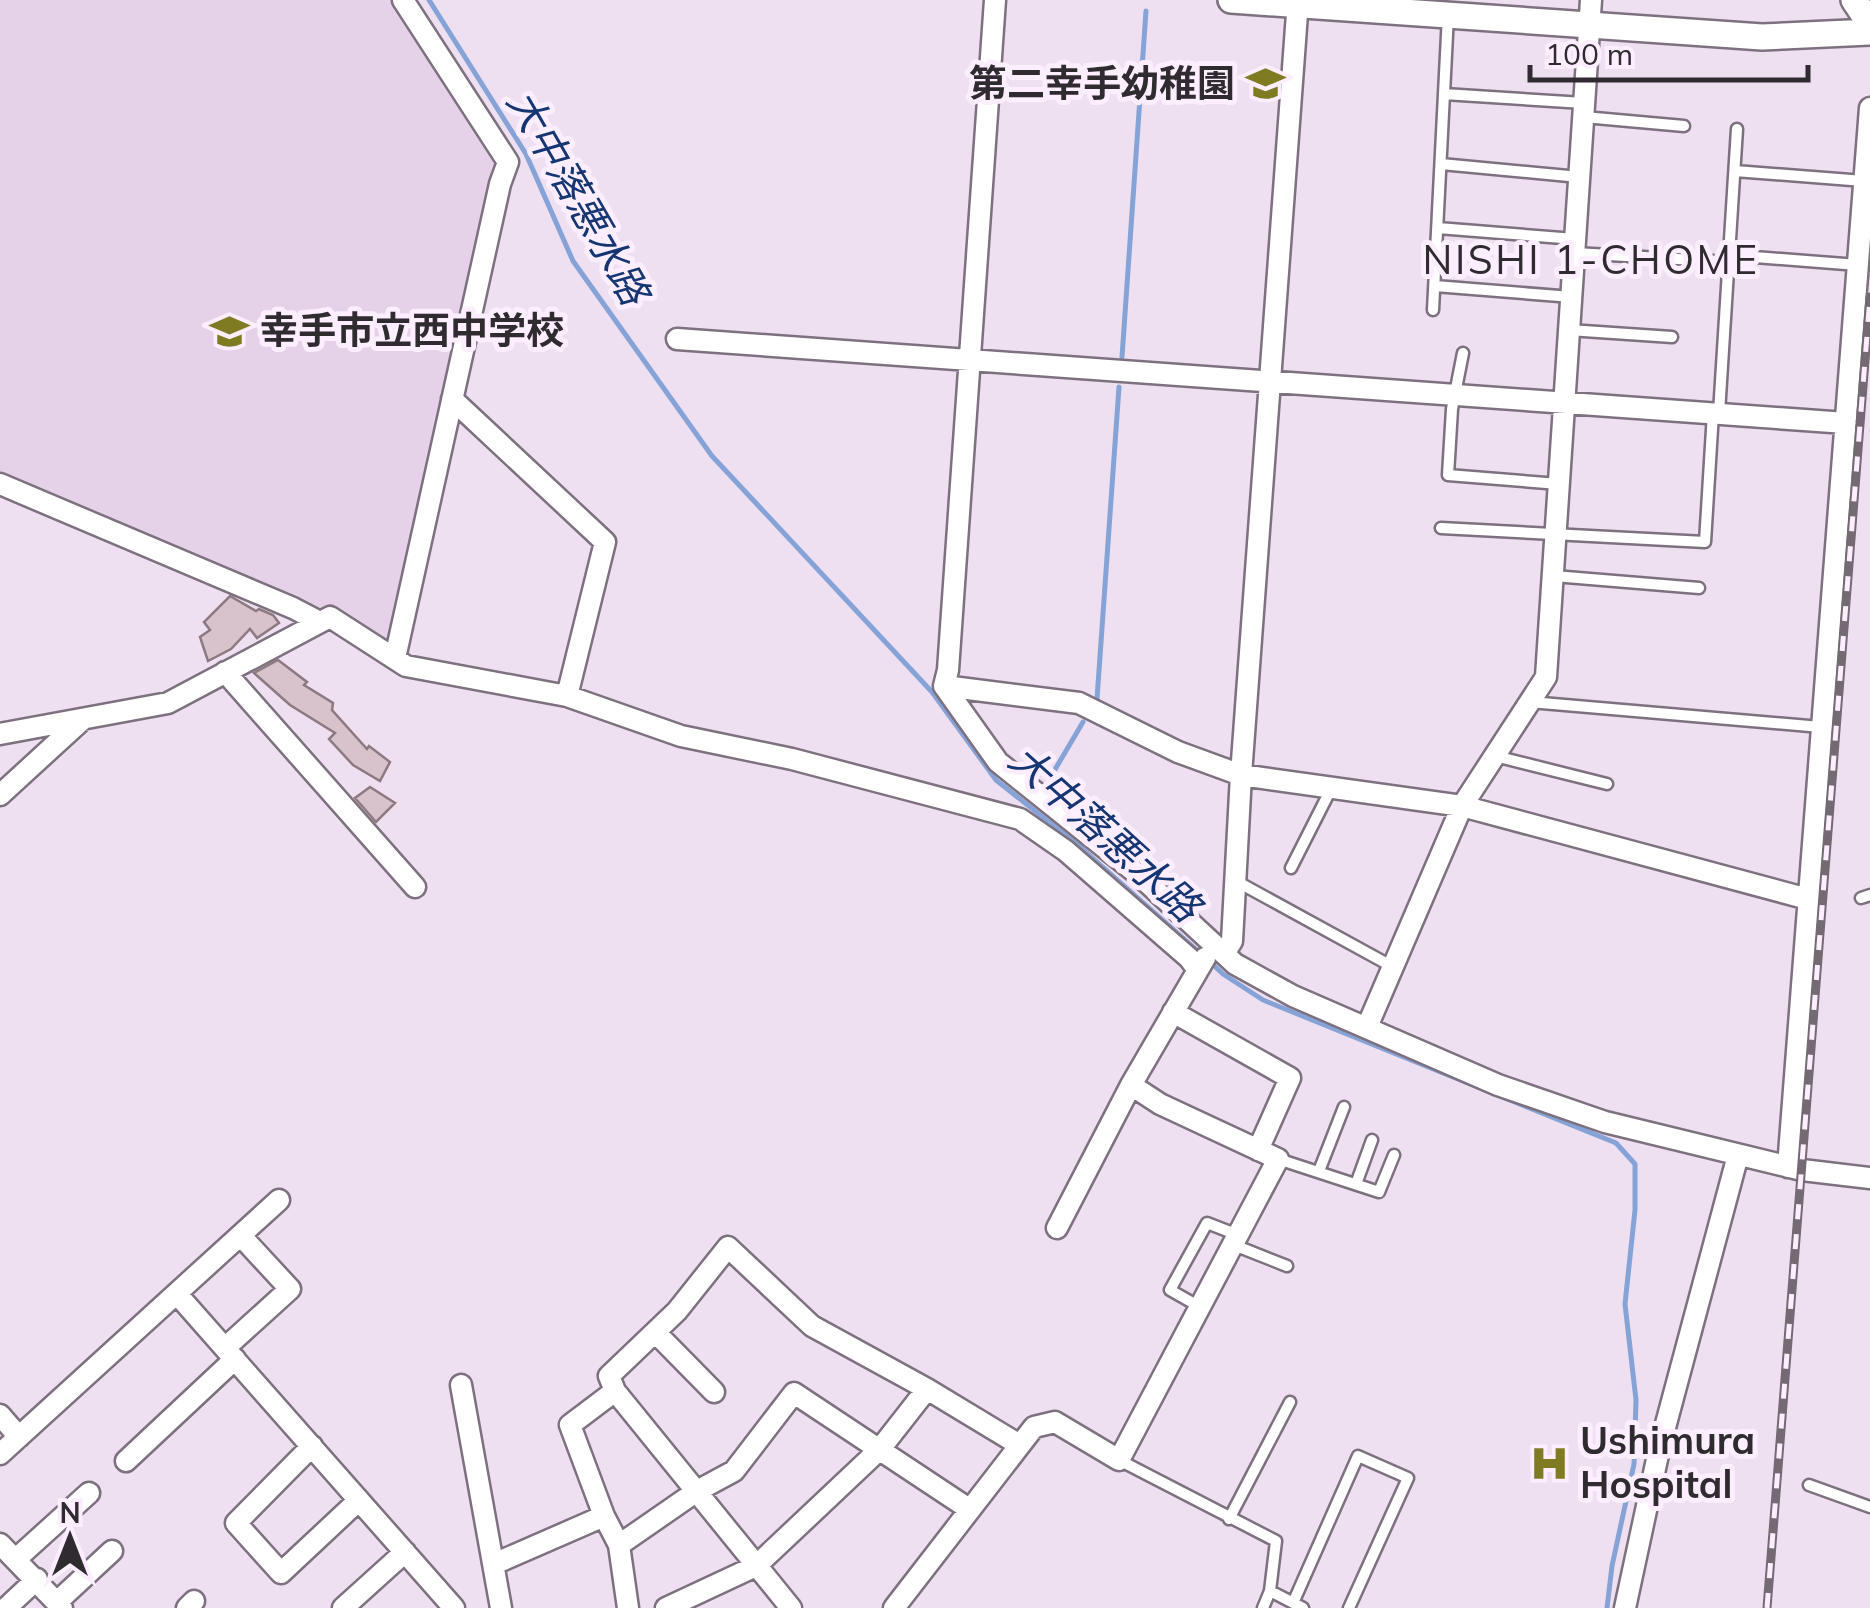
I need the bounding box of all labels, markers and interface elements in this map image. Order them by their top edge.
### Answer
scale bar [1530,20,1808,82]
text: 100 m [1545,35,1633,73]
place label: 第二幸手幼稚園 [969,59,1235,107]
school or university icon: 第二幸手幼稚園 [1244,63,1286,105]
water label: 大中落悪水路 [497,80,662,316]
district label: NISHI 1-CHOME [1423,234,1759,284]
place label: 幸手市立西中学校 [260,306,564,354]
school or university icon: 幸手市立西中学校 [209,310,251,352]
water label: 大中落悪水路 [1000,733,1214,933]
place label: Ushimura Hospital [1580,1416,1755,1508]
hospital icon: Ushimura Hospital [1529,1442,1571,1484]
north arrow [20,1488,120,1588]
text: N [59,1495,81,1530]

